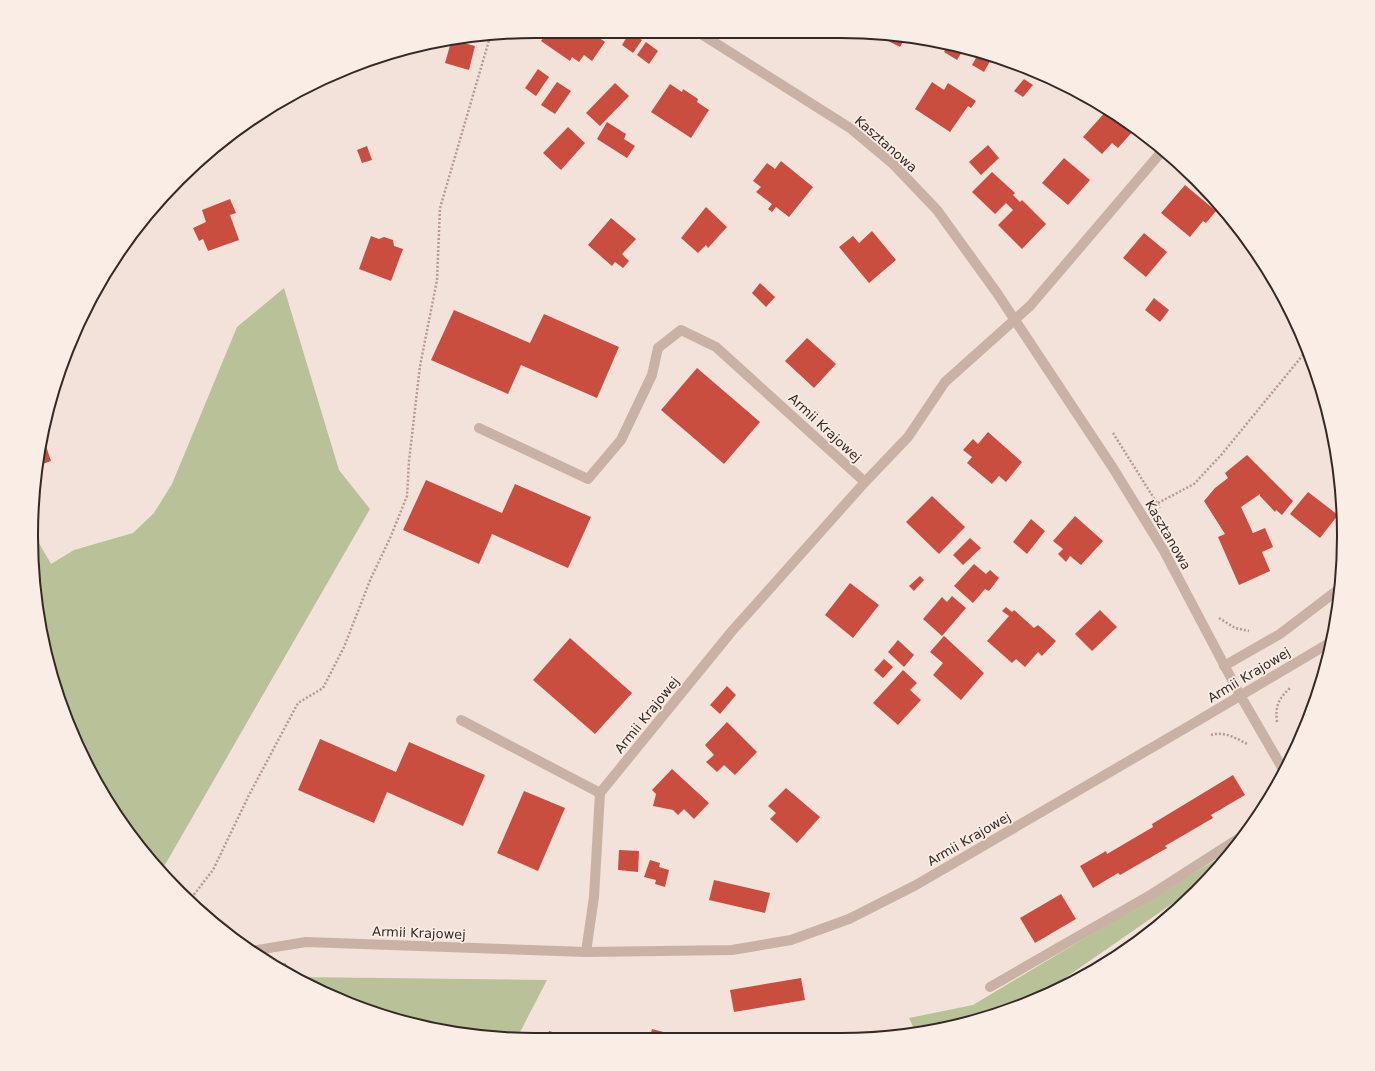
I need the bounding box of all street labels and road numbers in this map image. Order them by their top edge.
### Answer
street label: Kasztanowa [852,113,920,175]
street label: Armii Krajowej [786,391,864,465]
street label: Kasztanowa [1142,498,1194,572]
street label: Armii Krajowej [1205,644,1293,706]
street label: Armii Krajowej [612,674,682,756]
street label: Armii Krajowej [925,809,1013,869]
street label: Armii Krajowej [372,924,466,942]

